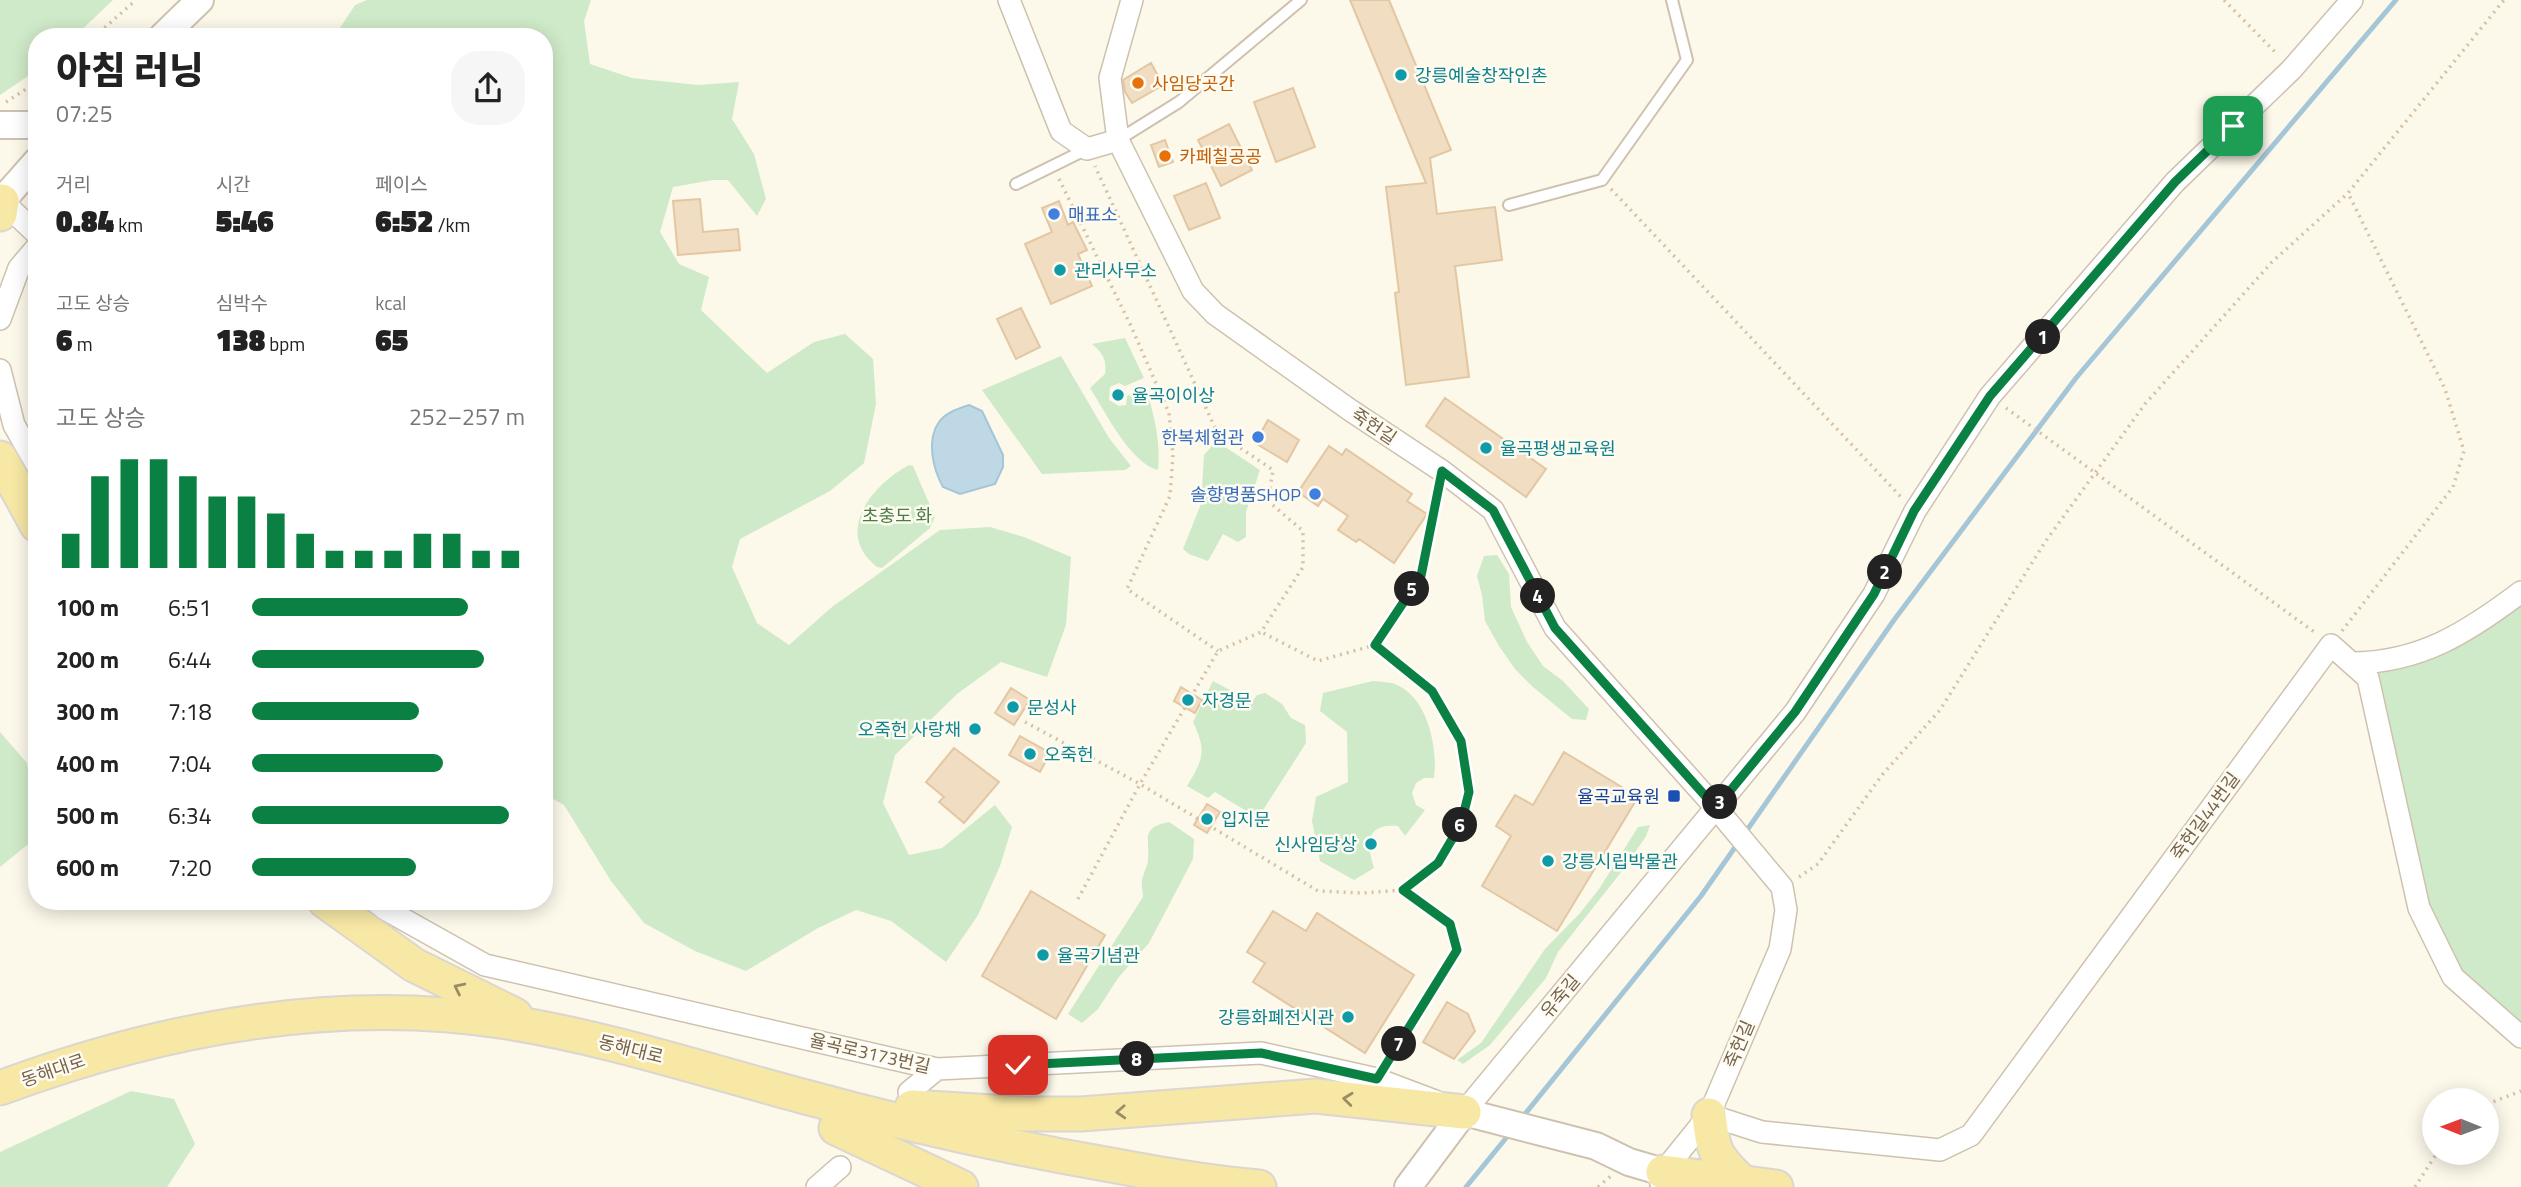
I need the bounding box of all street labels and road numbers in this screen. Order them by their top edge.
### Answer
street label: 죽헌길 [1346,401,1402,451]
street label: 죽헌길44번길 [2164,766,2246,866]
street label: 유죽길 [1534,968,1586,1024]
street label: 죽헌길 [1717,1016,1761,1072]
street label: 율곡로3173번길 [807,1026,933,1080]
street label: 동해대로 [596,1028,666,1070]
street label: 동해대로 [17,1046,89,1094]

